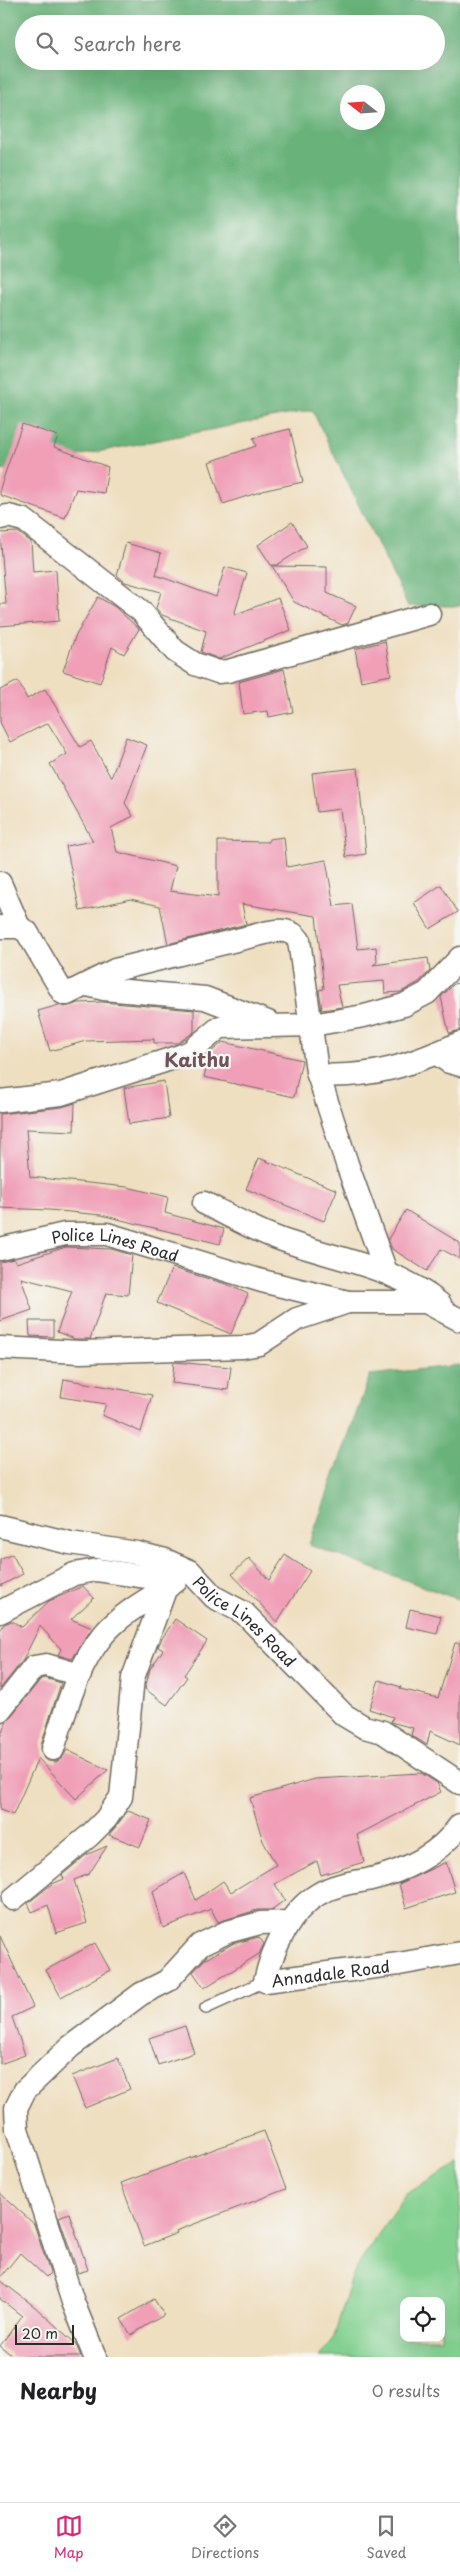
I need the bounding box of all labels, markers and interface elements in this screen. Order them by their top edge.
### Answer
search box [15,15,445,70]
icon: search [33,29,61,57]
text: Search here [73,29,182,57]
north arrow [340,85,385,130]
district label: Kaithu [164,1045,230,1073]
street label: Police Lines Road [49,1221,182,1267]
street label: Police Lines Road [188,1570,302,1672]
street label: Annadale Road [270,1953,391,1992]
map controls [400,2297,445,2342]
button: locate [400,2297,445,2342]
scale bar [15,2322,74,2345]
text: 20 m [22,2323,58,2344]
text: Nearby [20,2374,97,2406]
text: 0 results [372,2378,440,2402]
tab: Map [54,2512,84,2563]
tab: Directions [191,2512,259,2563]
tab: Saved [367,2512,406,2563]

